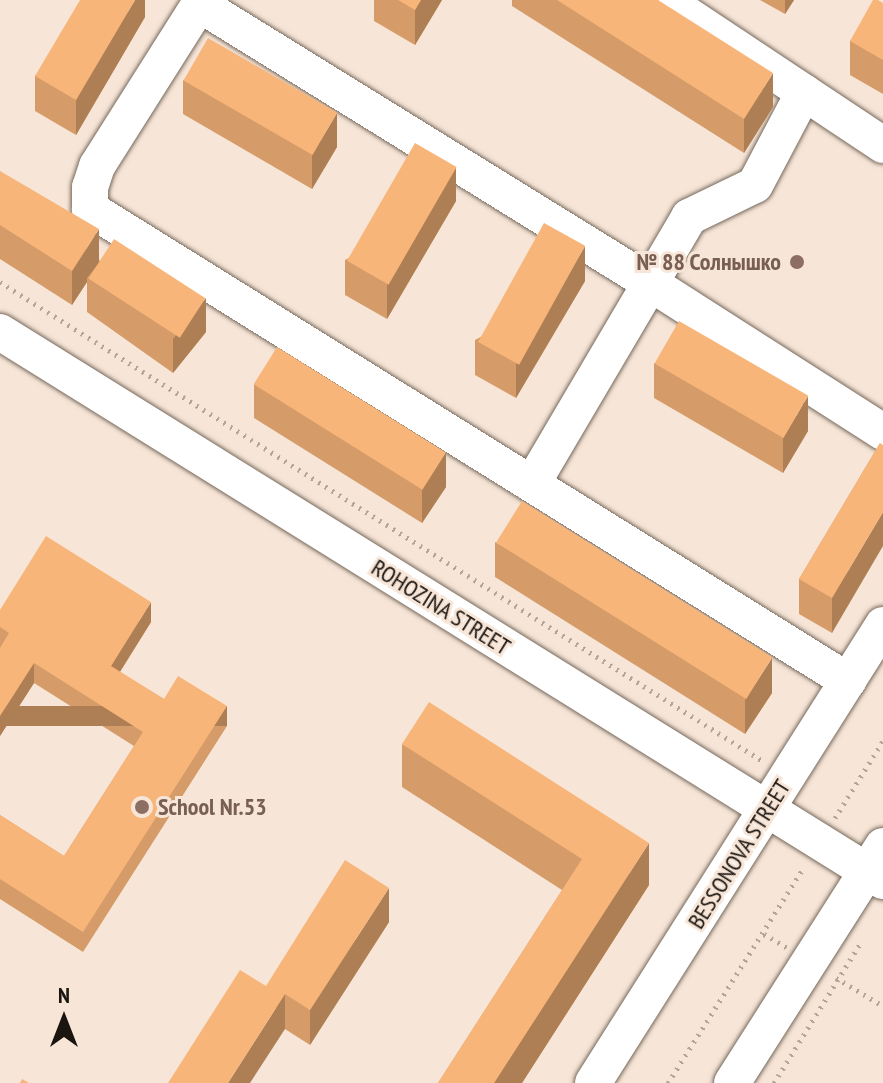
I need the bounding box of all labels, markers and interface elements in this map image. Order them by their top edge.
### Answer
place label: № 88 Солнышко [636,248,781,276]
marker: № 88 Солнышко [788,253,806,271]
street label: ROHOZINA STREET [366,553,516,661]
street label: BESSONOVA STREET [681,774,797,934]
place label: School Nr.53 [158,793,267,821]
marker: School Nr.53 [133,798,151,816]
north arrow [24,979,104,1059]
text: N [58,981,70,1009]

